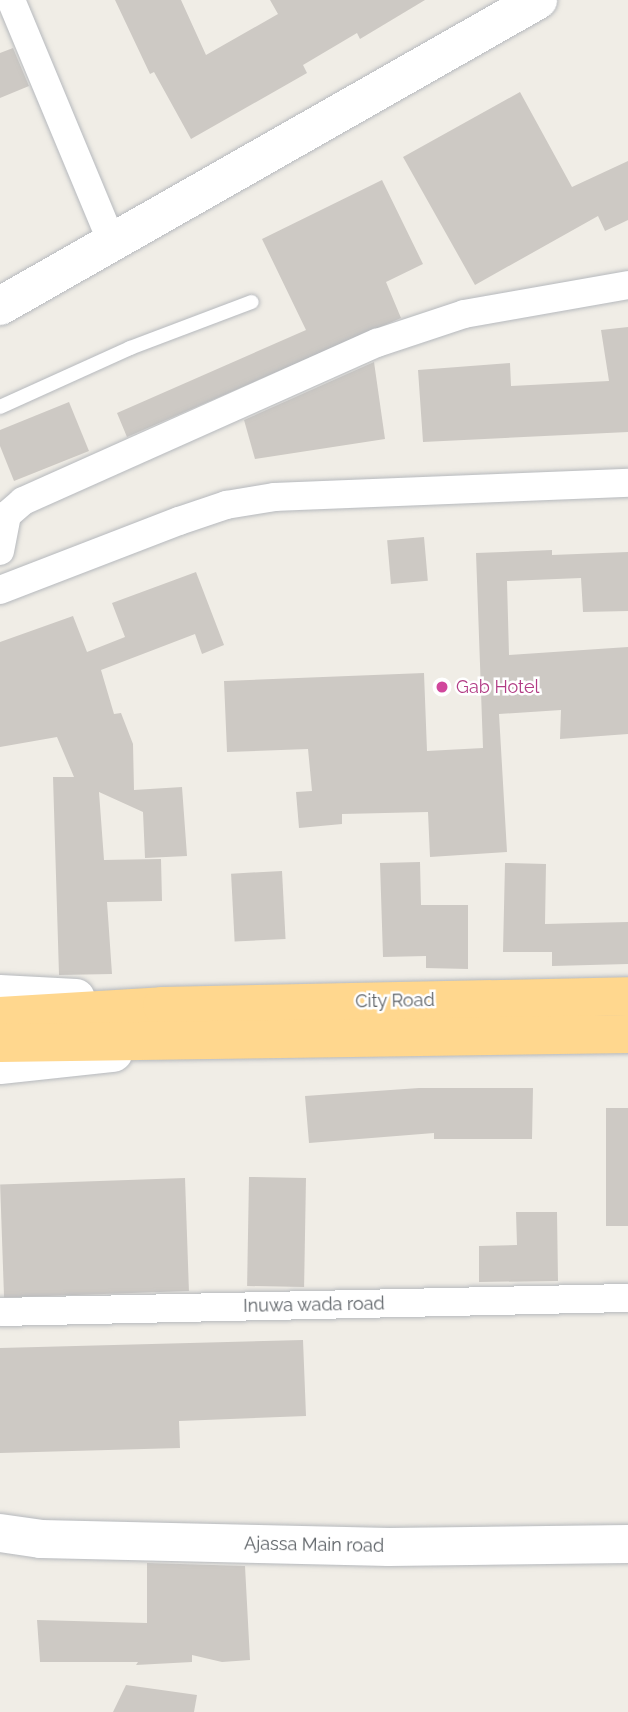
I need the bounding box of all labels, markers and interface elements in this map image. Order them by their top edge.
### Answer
place label: Gab Hotel [456,676,539,698]
marker: Gab Hotel [434,679,450,695]
street label: City Road [355,990,435,1012]
street label: Inuwa wada road [243,1293,385,1317]
street label: Ajassa Main road [244,1533,384,1557]

